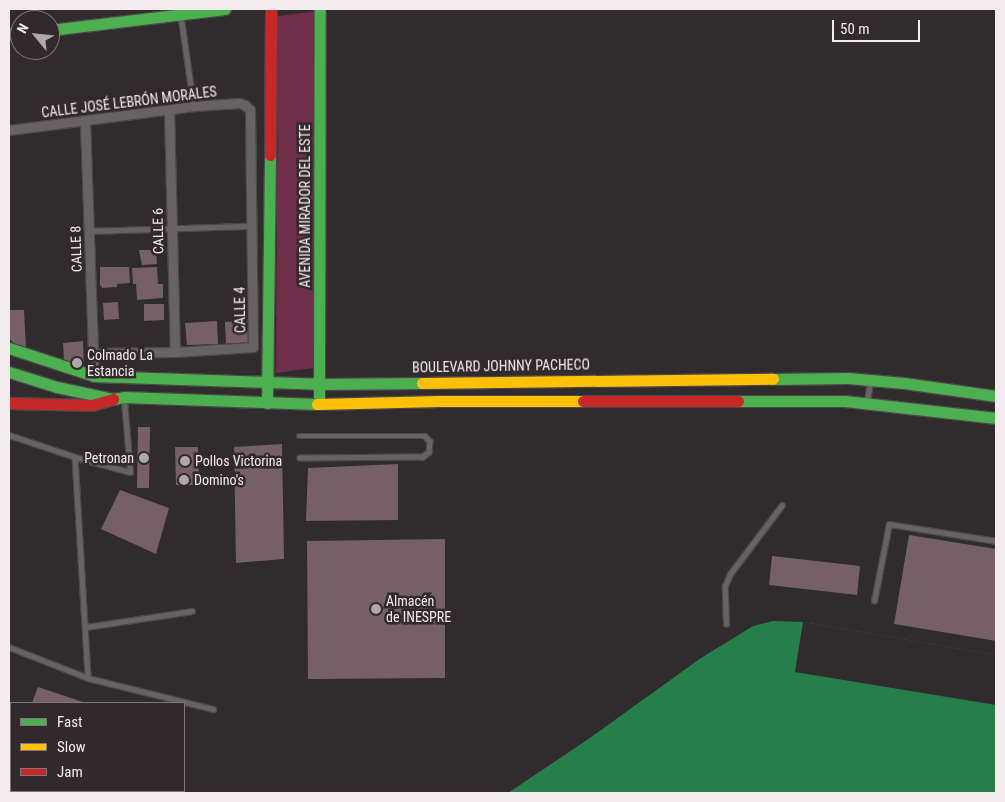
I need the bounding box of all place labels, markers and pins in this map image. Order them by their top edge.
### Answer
place label: Colmado La Estancia [87,347,153,380]
marker: Colmado La Estancia [71,357,83,369]
place label: Petronan [84,450,134,466]
marker: Petronan [138,452,150,464]
place label: Pollos Victorina [195,453,282,469]
marker: Pollos Victorina [179,455,191,467]
place label: Domino's [194,472,244,488]
marker: Domino's [178,474,190,486]
place label: Almacén de INESPRE [386,593,451,626]
marker: Almacén de INESPRE [370,603,382,615]

